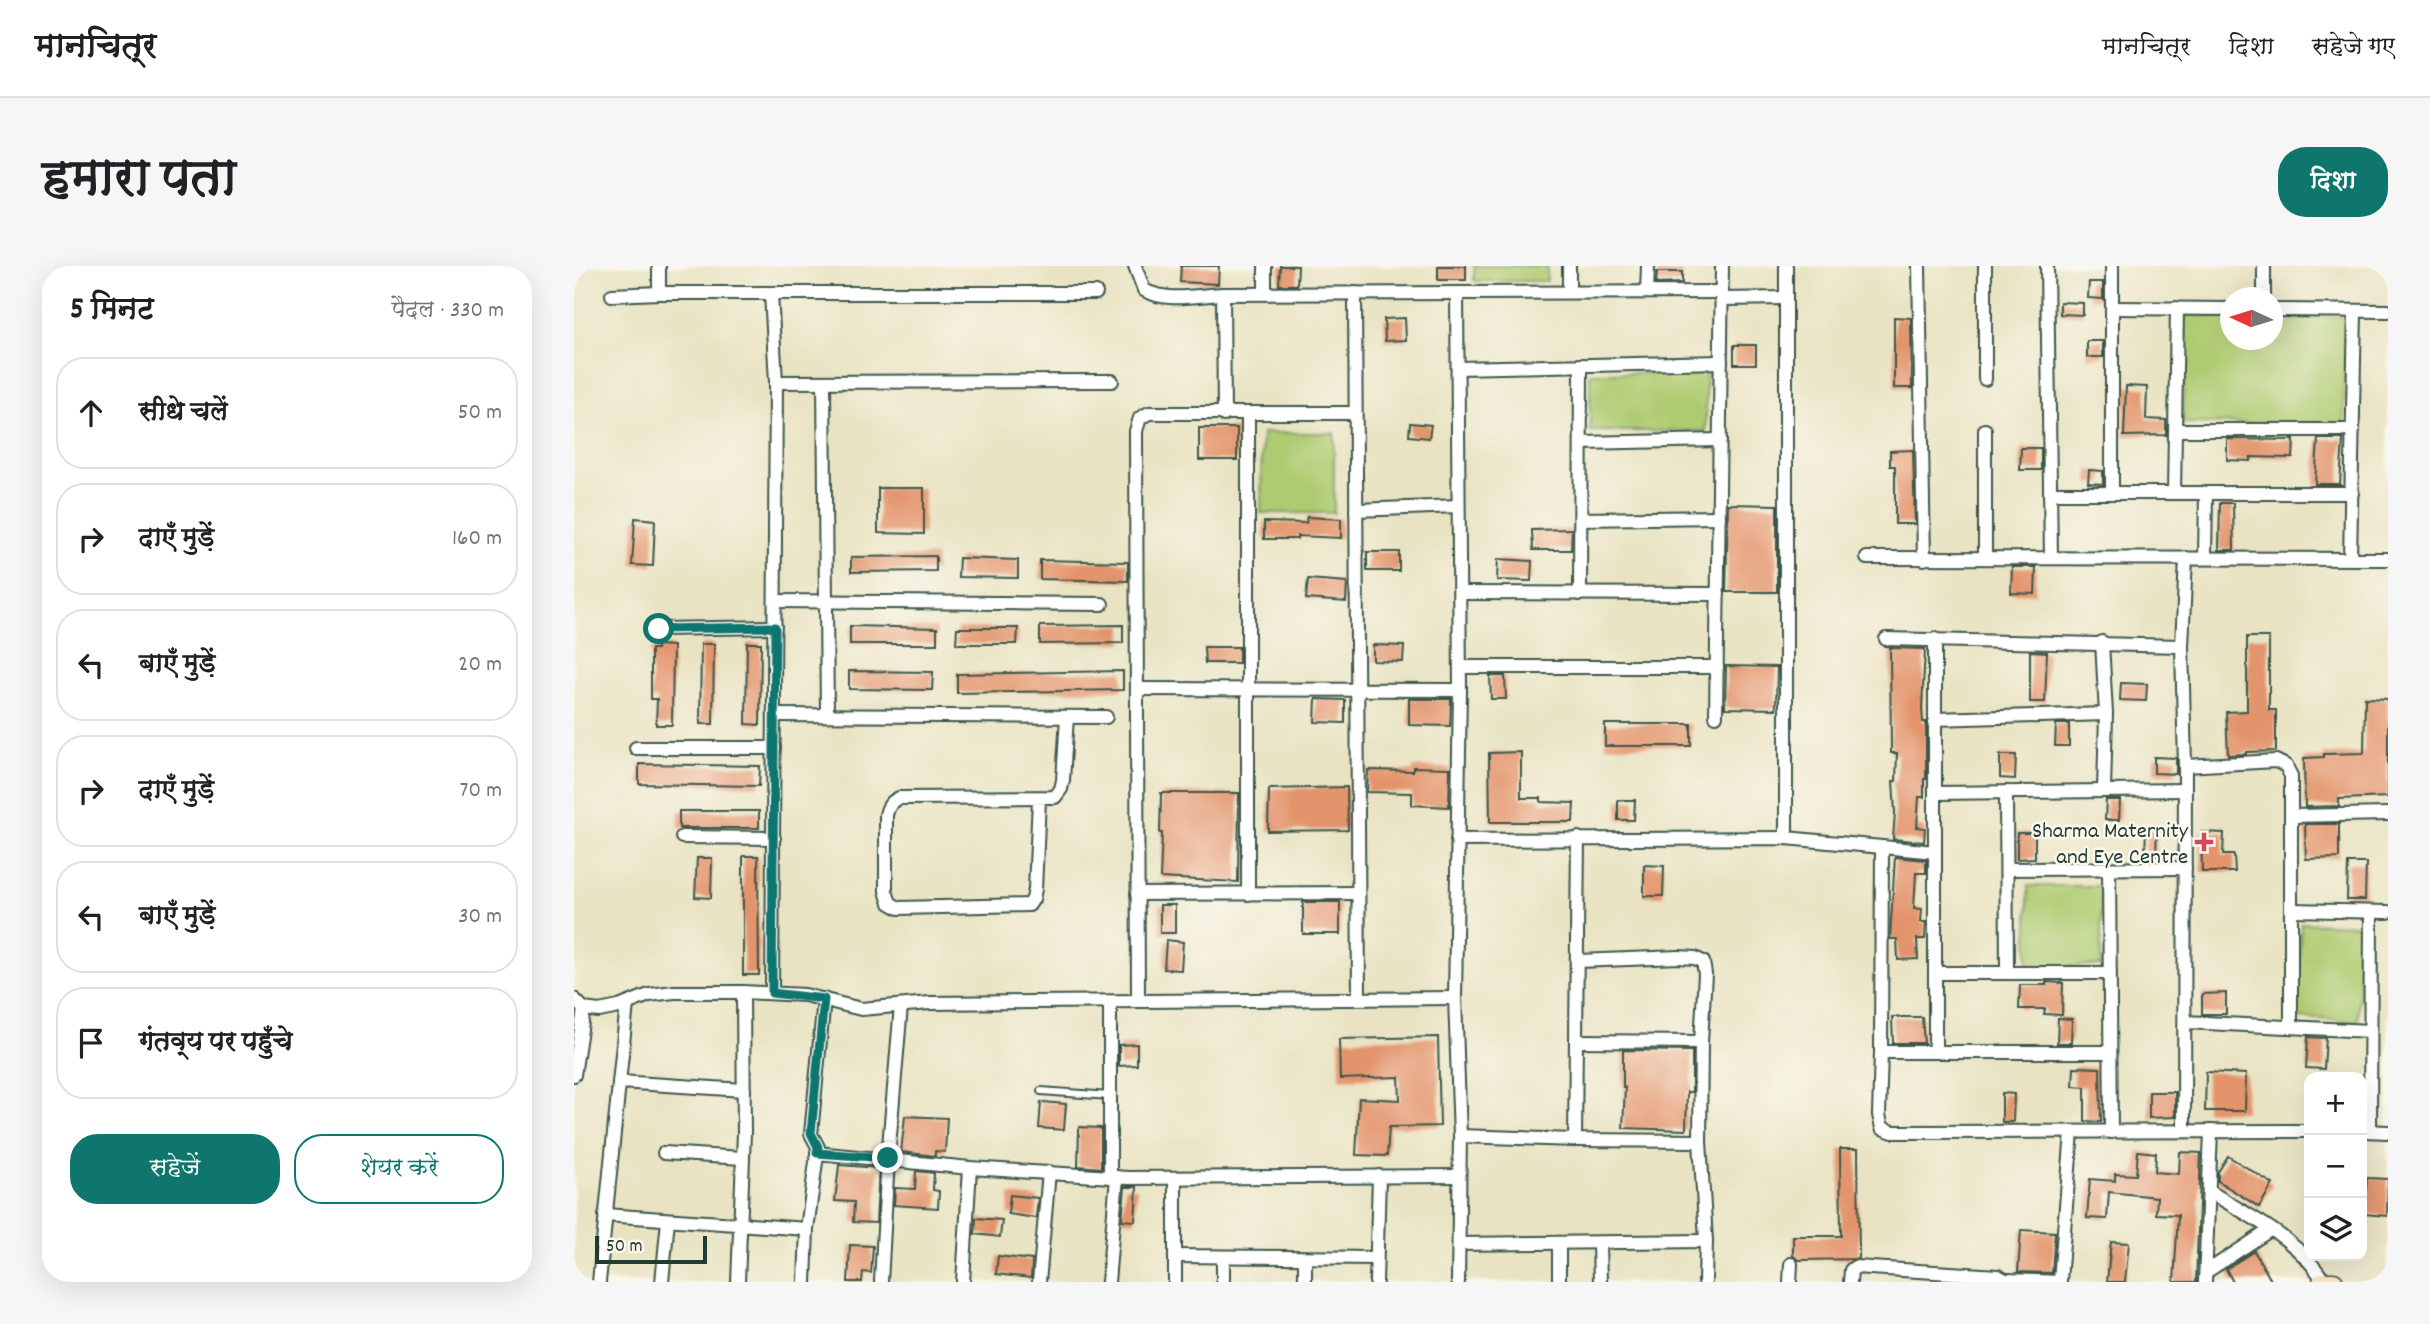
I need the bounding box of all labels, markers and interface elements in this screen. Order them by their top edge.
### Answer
text: मानचित्र [35,25,157,72]
text: मानचित्र [2102,31,2190,65]
text: दिशा [2228,31,2274,65]
text: सहेजे गए [2312,31,2395,65]
text: हमारा पता [42,147,236,217]
button: दिशा [2278,147,2388,217]
north arrow [2220,287,2283,350]
text: 5 मिनट [70,290,154,333]
text: पैदल · 330 m [391,295,504,328]
icon: ahead [72,394,110,432]
text: सीधे चलें [139,395,228,432]
text: 50 m [458,397,502,430]
icon: right [72,520,110,558]
text: दाएँ मुड़ें [139,521,214,558]
text: 160 m [452,523,502,556]
route start [643,613,674,644]
icon: left [72,646,110,684]
text: बाएँ मुड़ें [139,647,216,684]
text: 20 m [458,649,502,682]
icon: right [72,772,110,810]
text: दाएँ मुड़ें [139,773,214,810]
text: 70 m [460,775,502,808]
place label: Sharma Maternity and Eye Centre [2032,816,2189,875]
marker: Sharma Maternity and Eye Centre [2194,832,2214,852]
icon: left [72,898,110,936]
text: बाएँ मुड़ें [139,899,216,936]
text: 30 m [458,901,502,934]
icon: arrive [72,1024,110,1062]
text: गंतव्य पर पहुँचे [139,1025,293,1062]
map controls [2304,1072,2367,1261]
button: + [2304,1072,2367,1135]
button: सहेजें [70,1134,280,1204]
button: शेयर करें [294,1134,504,1204]
button: − [2304,1135,2367,1198]
route end [872,1142,903,1173]
button: layers [2304,1198,2367,1261]
scale bar [595,1233,707,1265]
text: 50 m [606,1234,643,1261]

